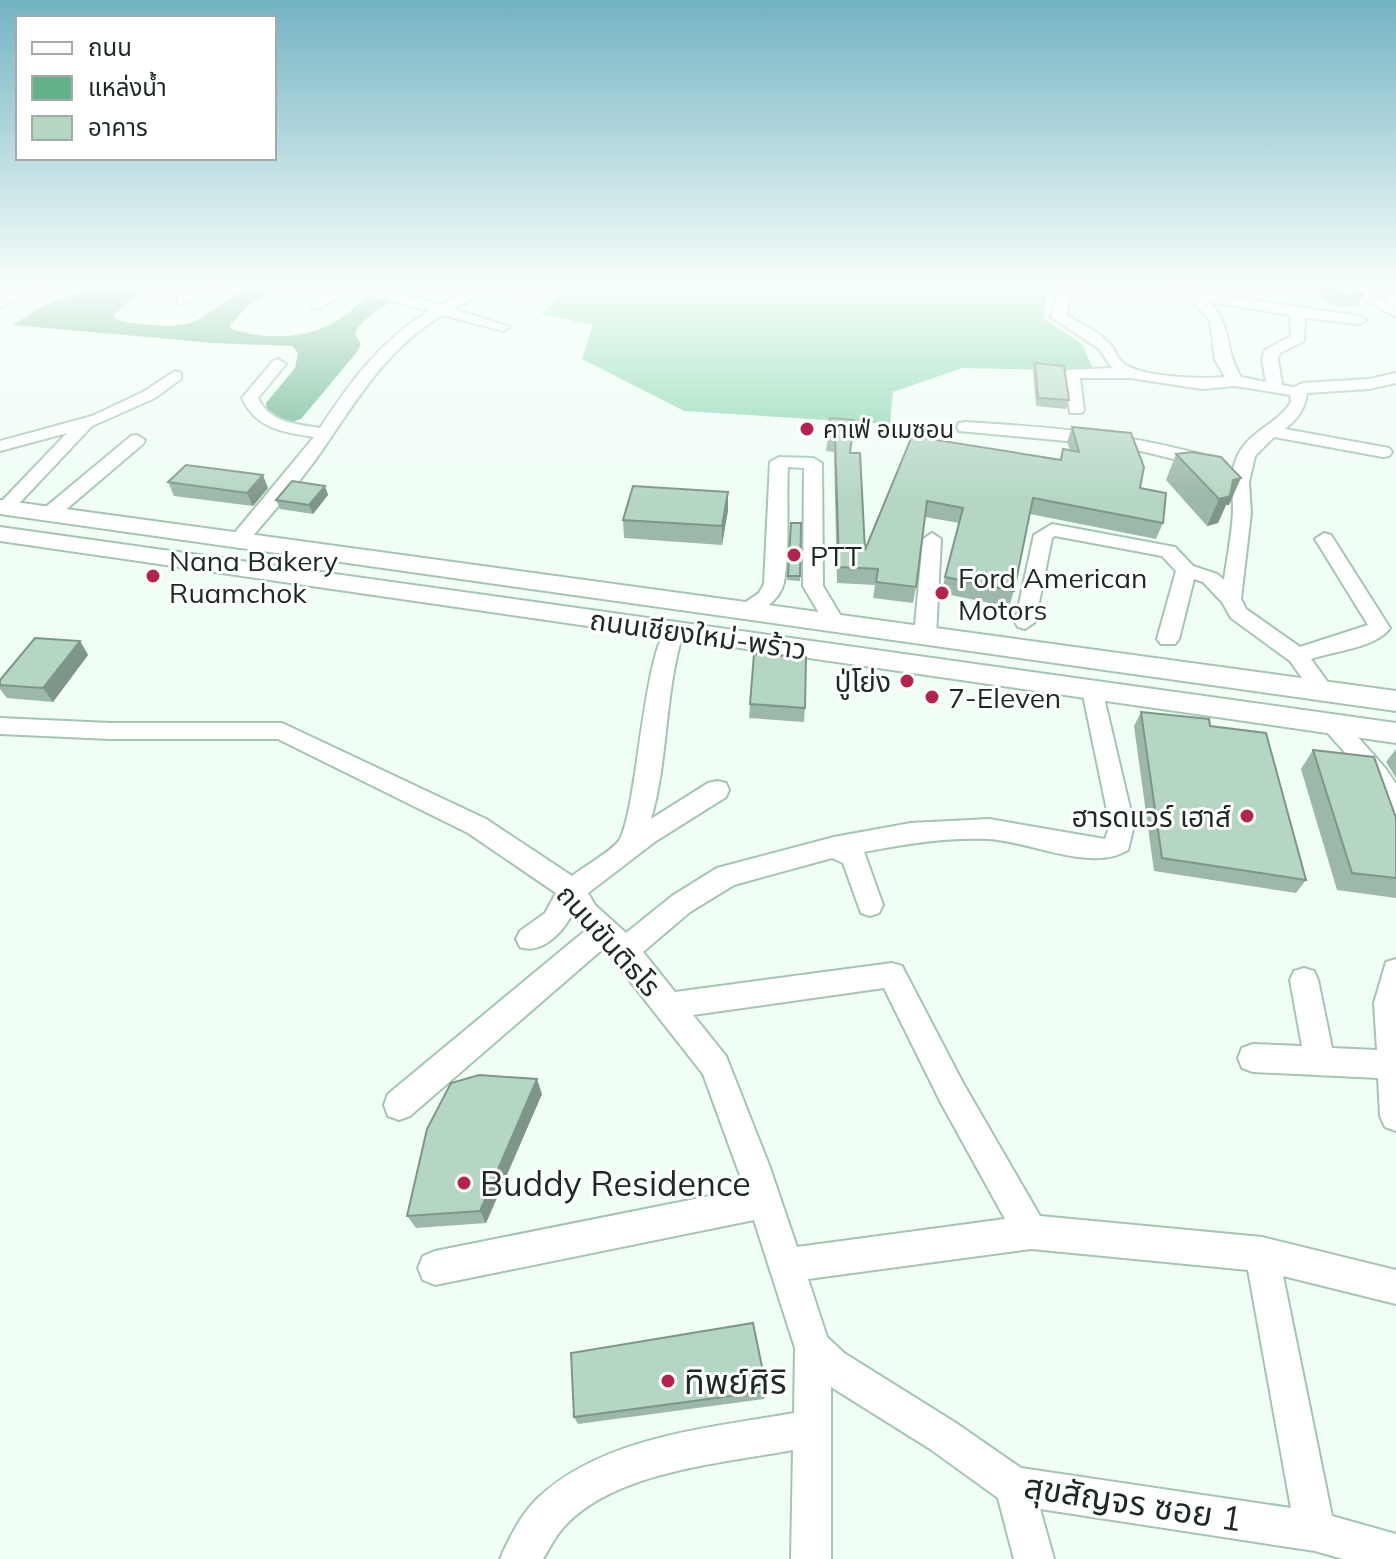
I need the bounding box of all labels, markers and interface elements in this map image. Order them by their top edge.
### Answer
legend [16,16,276,160]
text: ถนน [88,32,132,62]
text: แหล่งน้ำ [88,71,167,102]
text: อาคาร [88,112,148,142]
place label: คาเฟ่ อเมซอน [823,414,954,444]
marker: คาเฟ่ อเมซอน [798,420,816,438]
place label: PTT [810,538,862,573]
place label: Nana Bakery Ruamchok [169,543,338,610]
marker: PTT [785,546,803,564]
place label: Ford American Motors [958,560,1147,627]
marker: Nana Bakery Ruamchok [144,567,162,585]
marker: Ford American Motors [933,584,951,602]
street label: ถนนเชียงใหม่-พร้าว [588,601,808,667]
place label: ปู่โย่ง [835,664,891,700]
marker: ปู่โย่ง [898,672,916,690]
place label: 7-Eleven [948,680,1061,715]
marker: 7-Eleven [923,688,941,706]
place label: ฮารดแวร์ เฮาส์ [1072,799,1231,834]
marker: ฮารดแวร์ เฮาส์ [1238,807,1256,825]
street label: ถนนขันติธโร [550,877,668,1003]
place label: Buddy Residence [480,1162,751,1205]
marker: Buddy Residence [455,1174,473,1192]
place label: ทิพย์ศิริ [684,1360,786,1403]
marker: ทิพย์ศิริ [659,1372,677,1390]
street label: สุขสัญจร ซอย 1 [1021,1464,1245,1540]

